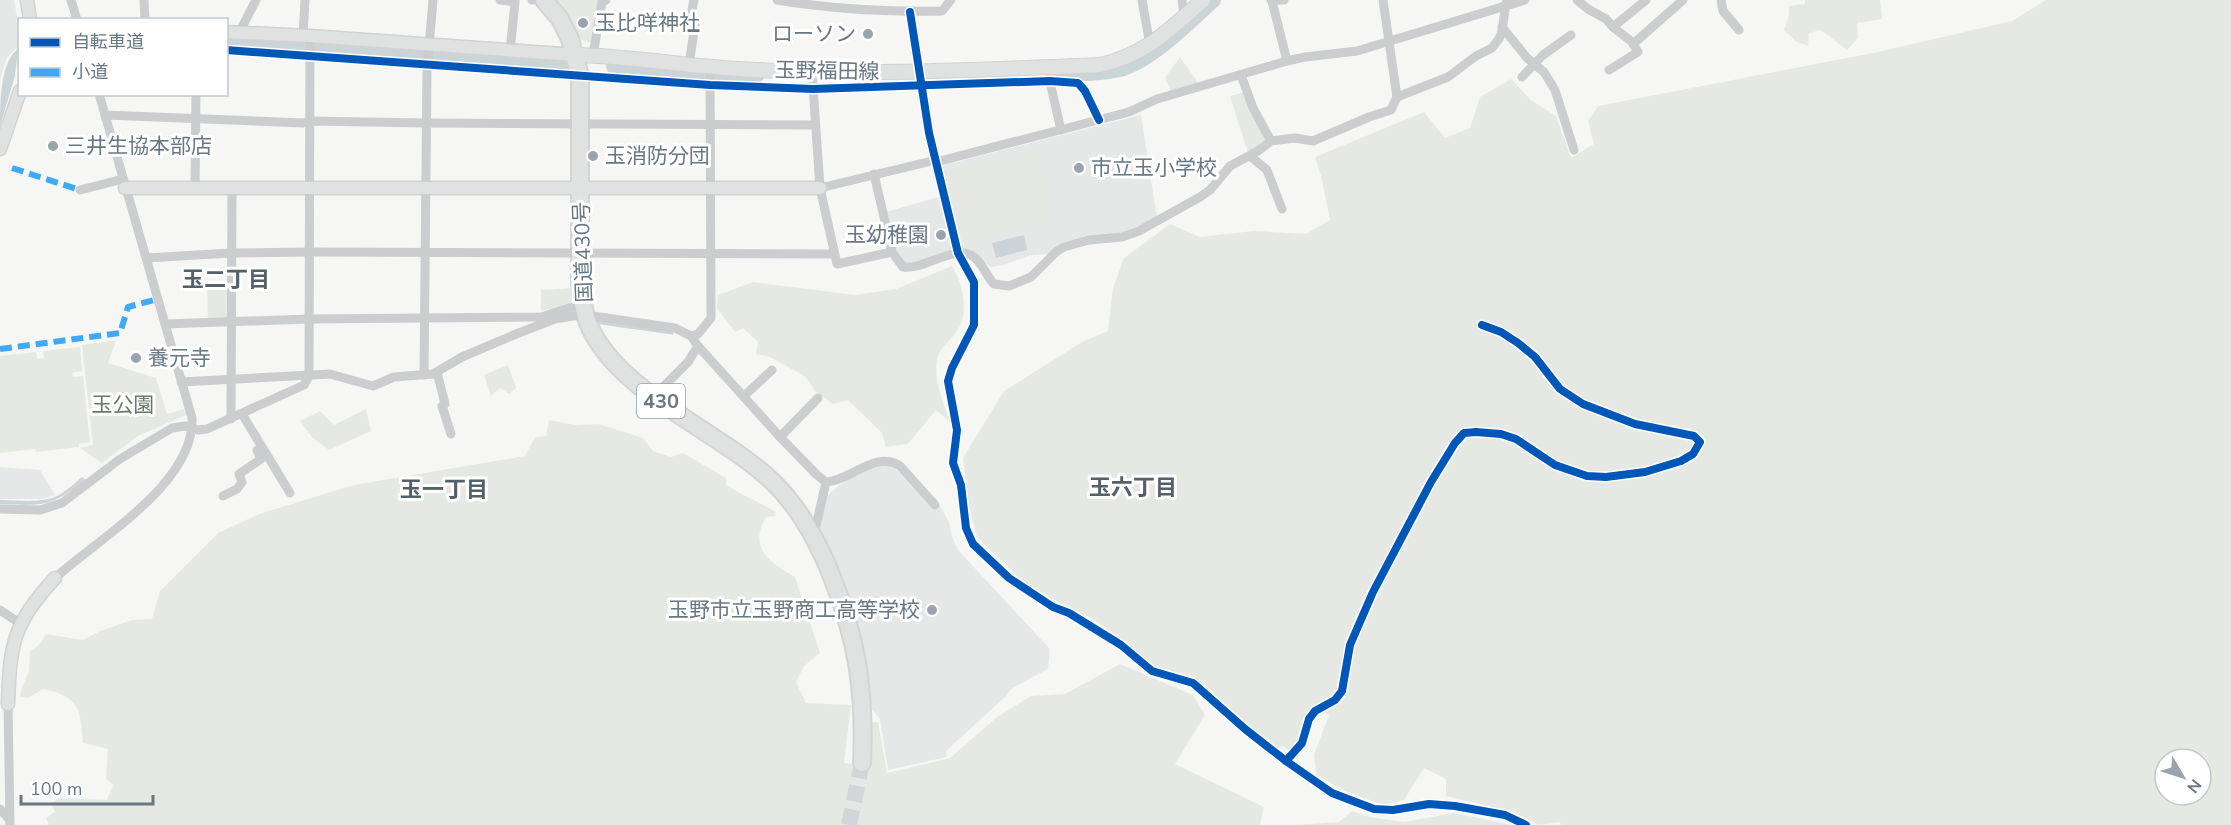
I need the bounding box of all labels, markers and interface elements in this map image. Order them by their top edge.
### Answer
place label: 玉比咩神社 [595,9,700,37]
marker: 玉比咩神社 [576,16,590,30]
legend [18,18,228,96]
place label: ローソン [772,20,856,48]
marker: ローソン [861,27,875,41]
text: 自転車道 [72,30,144,54]
street label: 玉野福田線 [774,56,880,86]
text: 小道 [72,60,108,84]
place label: 三井生協本部店 [65,132,212,160]
marker: 三井生協本部店 [46,139,60,153]
place label: 玉消防分団 [605,142,710,170]
marker: 玉消防分団 [586,149,600,163]
place label: 市立玉小学校 [1091,154,1217,182]
marker: 市立玉小学校 [1072,161,1086,175]
street label: 国道430号 [567,201,599,303]
place label: 玉幼稚園 [845,221,929,249]
marker: 玉幼稚園 [934,228,948,242]
district label: 玉二丁目 [182,265,270,295]
place label: 養元寺 [148,344,211,372]
marker: 養元寺 [129,351,143,365]
road number: 430 [637,384,685,418]
park label: 玉公園 [92,391,155,419]
district label: 玉六丁目 [1089,473,1177,503]
district label: 玉一丁目 [400,475,488,505]
place label: 玉野市立玉野商工高等学校 [668,596,920,624]
marker: 玉野市立玉野商工高等学校 [925,603,939,617]
north arrow [2153,747,2213,807]
scale bar [21,768,153,806]
text: N [2182,774,2206,797]
text: 100 m [30,777,82,801]

